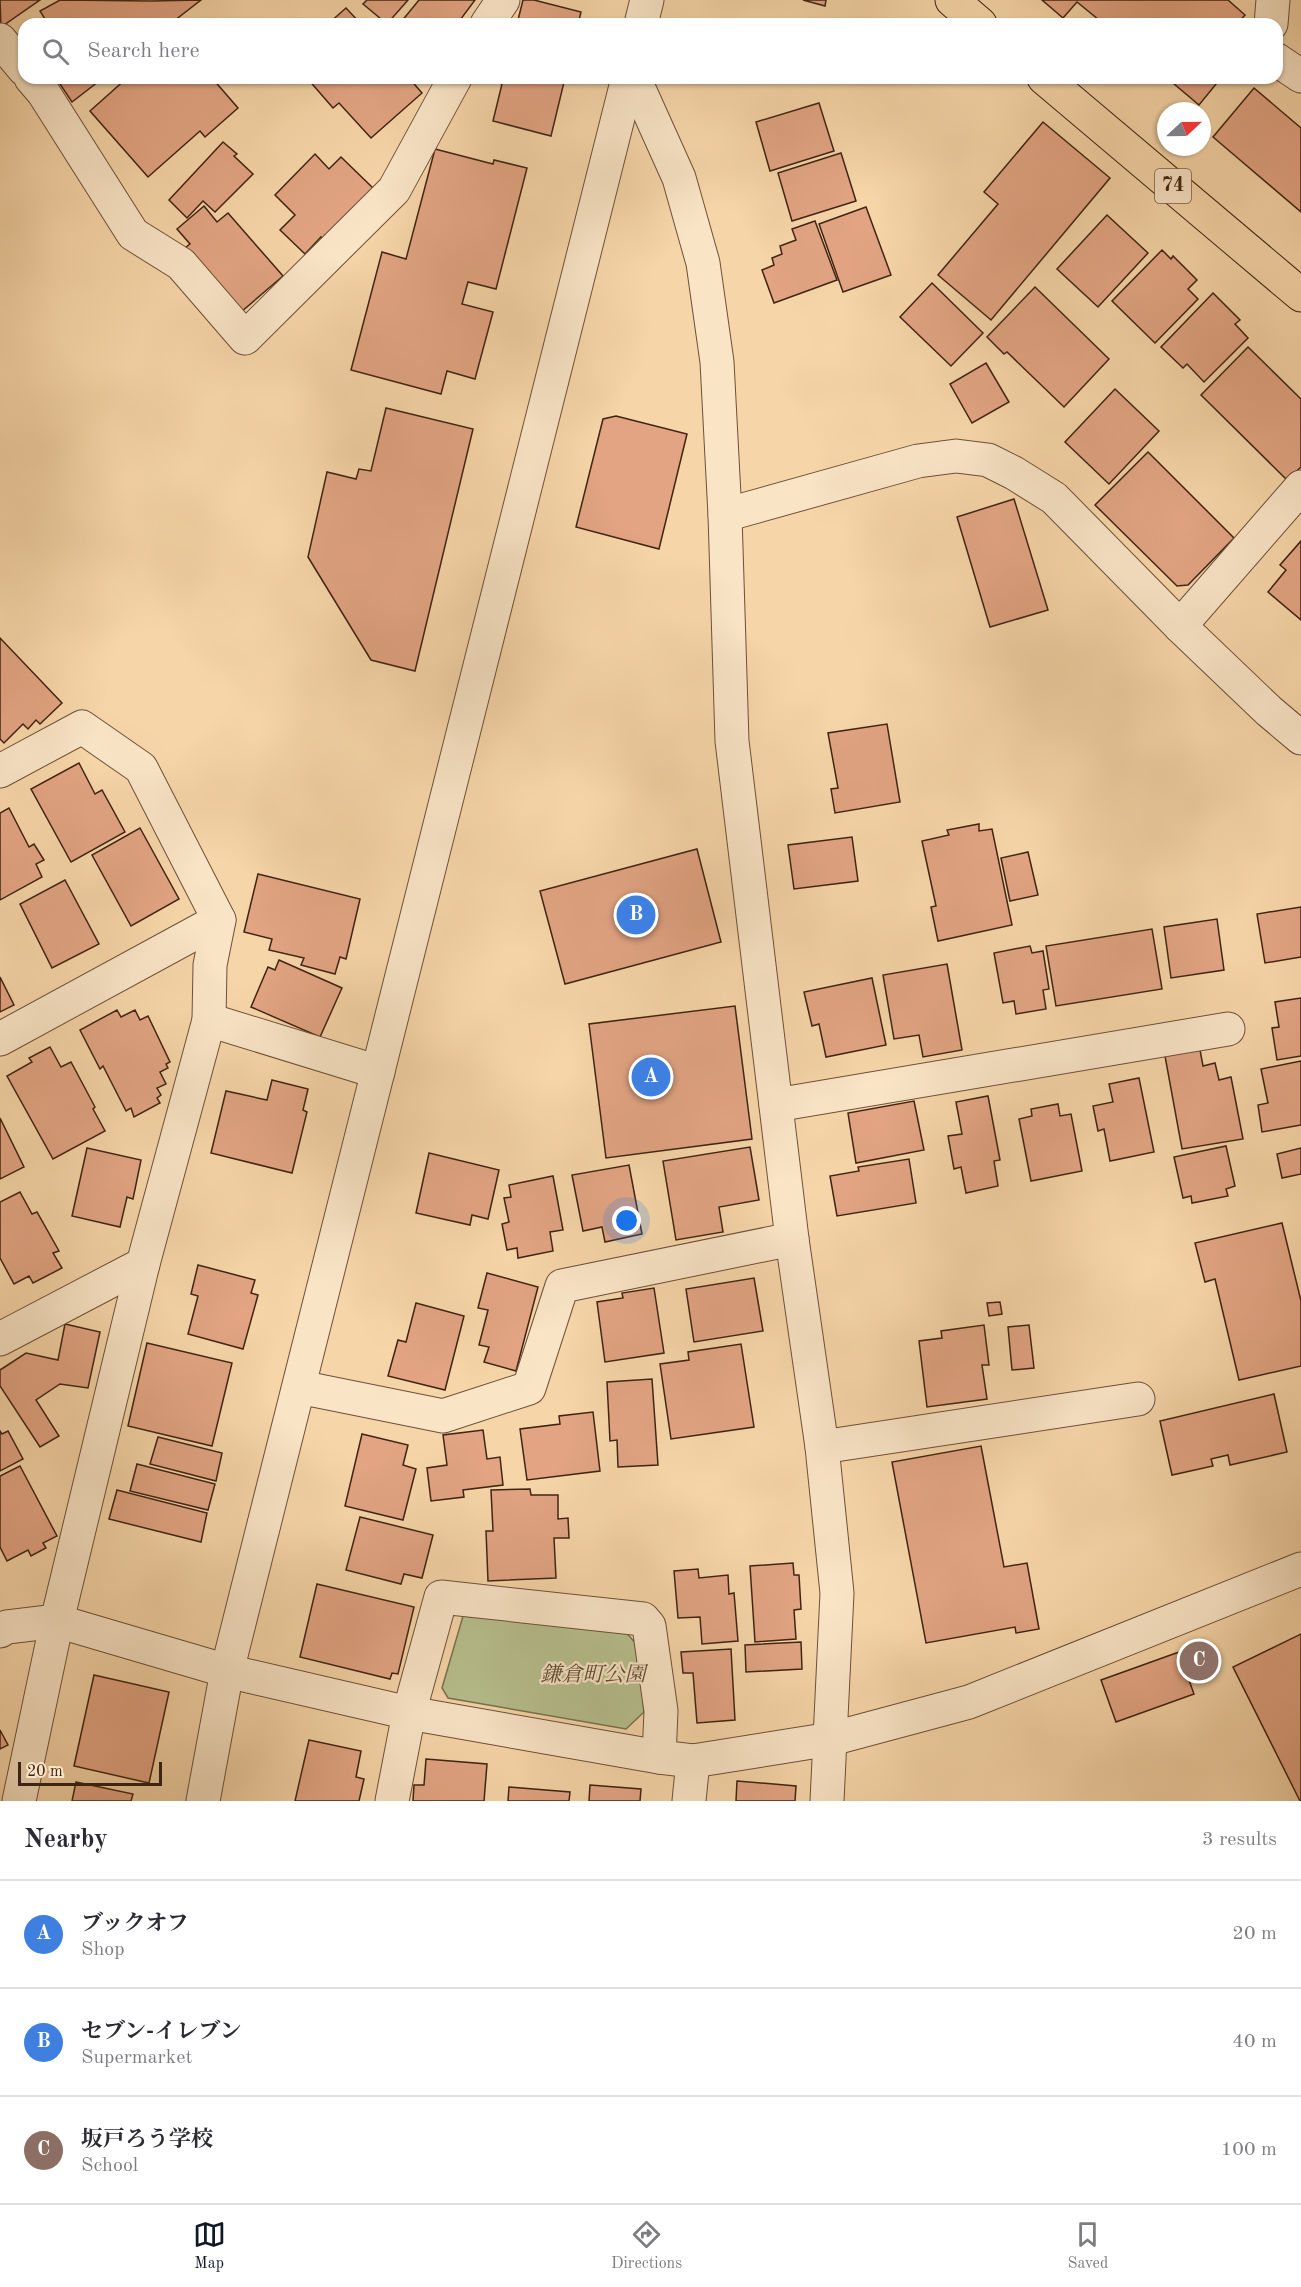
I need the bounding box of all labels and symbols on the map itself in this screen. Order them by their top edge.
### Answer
north arrow [1157,102,1211,156]
road number: 74 [1155,169,1191,203]
pin: B [616,892,656,938]
pin: A [632,1054,670,1100]
your location [612,1206,641,1235]
pin: C [1180,1638,1218,1684]
park label: 鎌倉町公園 [541,1663,648,1686]
scale bar [18,1759,162,1786]

